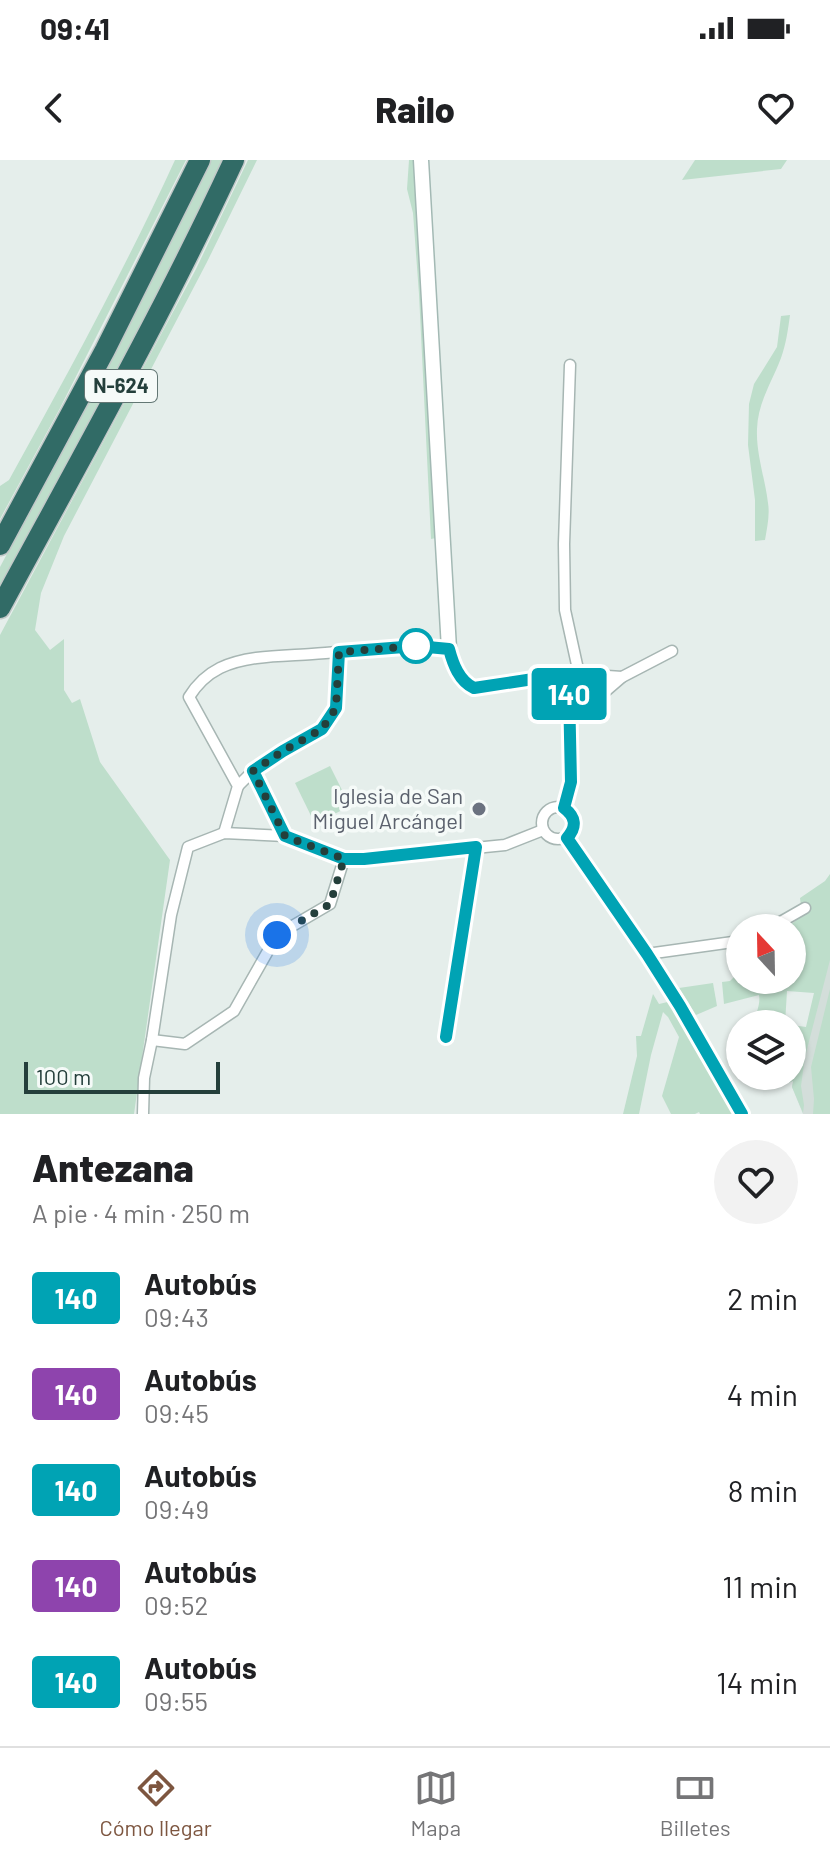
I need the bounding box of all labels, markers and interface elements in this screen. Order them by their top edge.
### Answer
text: 09:41 [40,10,110,46]
icon: back [32,86,76,130]
icon: heart [754,86,798,130]
text: Railo [375,87,455,130]
road number: N-624 [85,370,157,402]
unlabelled marker [399,629,433,663]
line badge: 140 [523,668,615,720]
text: 140 [548,677,590,711]
place label: Iglesia de San Miguel Arcángel [313,782,463,833]
marker: Iglesia de San Miguel Arcángel [470,800,488,818]
north arrow [726,914,806,994]
map controls [726,914,806,1090]
your location [257,915,297,955]
button: layers [726,1010,806,1090]
scale bar [24,1058,220,1094]
text: 100 m [36,1063,91,1089]
button: heart [714,1140,798,1224]
text: Antezana [32,1144,194,1190]
text: A pie · 4 min · 250 m [32,1197,250,1228]
text: Autobús [144,1265,257,1301]
text: 2 min [727,1280,798,1316]
text: 140 [55,1281,97,1315]
text: 09:43 [144,1301,209,1332]
text: Autobús [144,1361,257,1397]
text: 4 min [727,1376,798,1412]
text: 140 [55,1377,97,1411]
text: 09:45 [144,1397,209,1428]
text: Autobús [144,1457,257,1493]
text: 8 min [728,1472,798,1508]
text: 140 [55,1473,97,1507]
text: 09:49 [144,1493,209,1524]
text: Autobús [144,1553,257,1589]
text: 11 min [722,1568,798,1604]
text: 140 [55,1569,97,1603]
text: 09:52 [144,1589,208,1620]
text: Autobús [144,1649,257,1685]
text: 14 min [716,1664,798,1700]
text: 140 [55,1665,97,1699]
text: 09:55 [144,1685,208,1716]
tab: Cómo llegar [99,1766,212,1840]
tab: Mapa [411,1766,461,1840]
tab: Billetes [660,1766,731,1840]

